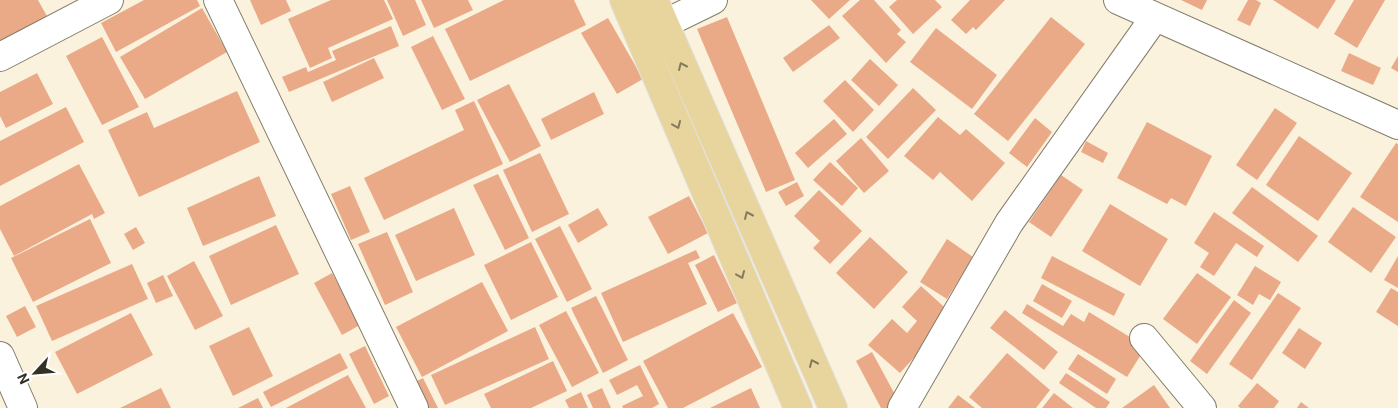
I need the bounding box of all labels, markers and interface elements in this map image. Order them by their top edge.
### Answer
one-way arrow [678,62,689,71]
one-way arrow [671,120,682,129]
one-way arrow [743,211,754,220]
one-way arrow [735,270,745,279]
north arrow [10,348,60,398]
one-way arrow [809,359,819,368]
text: N [14,371,33,387]

